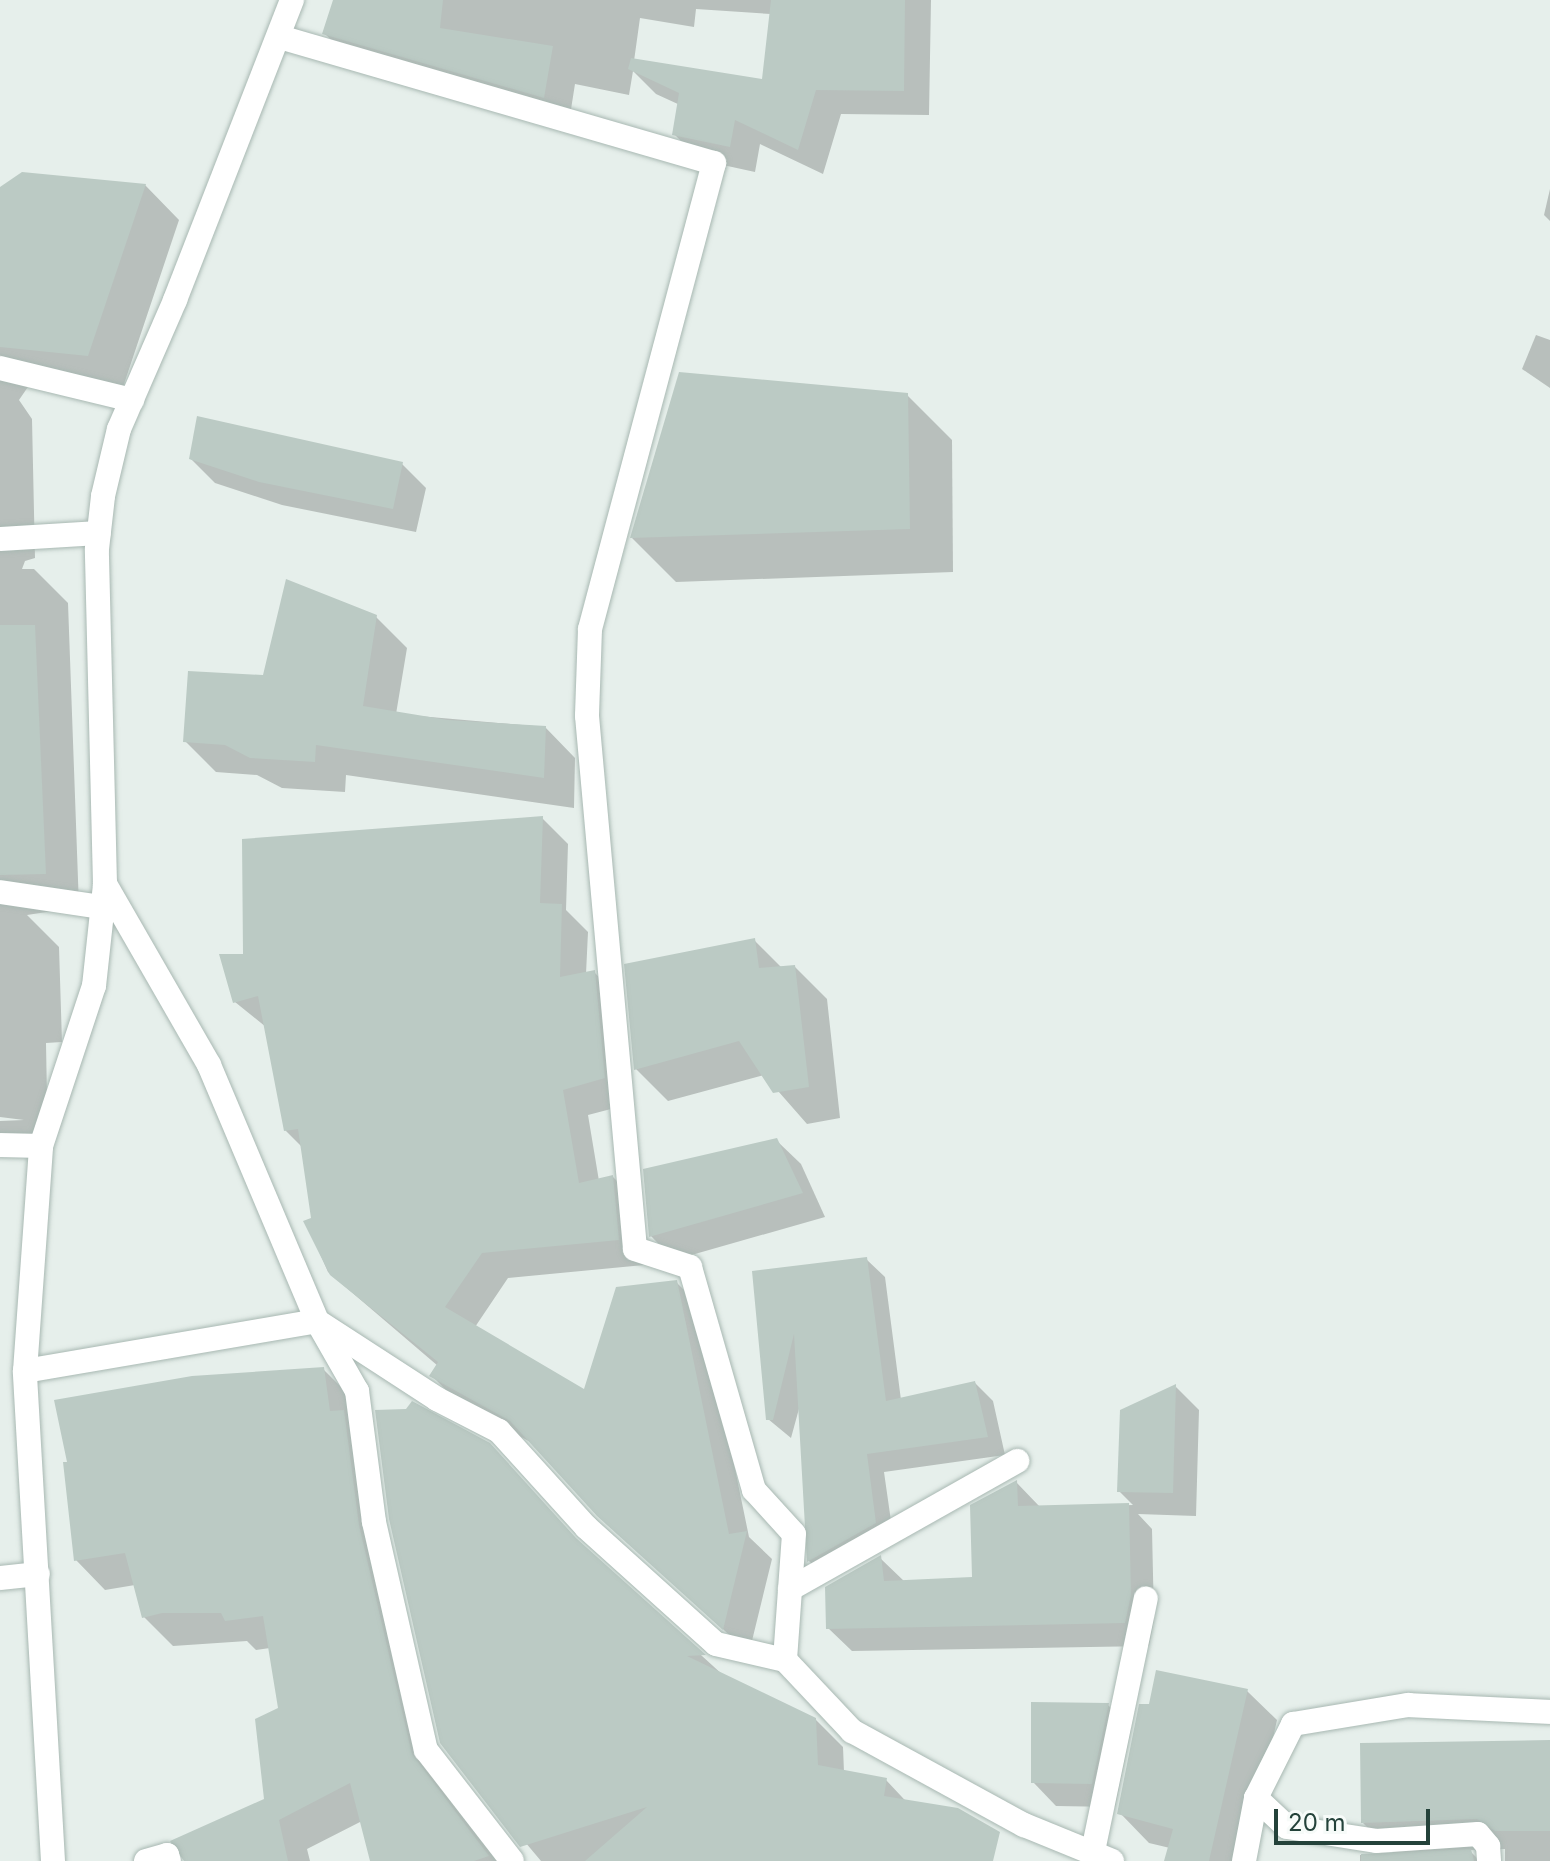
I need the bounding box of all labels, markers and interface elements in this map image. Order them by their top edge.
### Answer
scale bar [1278,1793,1434,1843]
text: 20 m [1288,1808,1346,1837]

